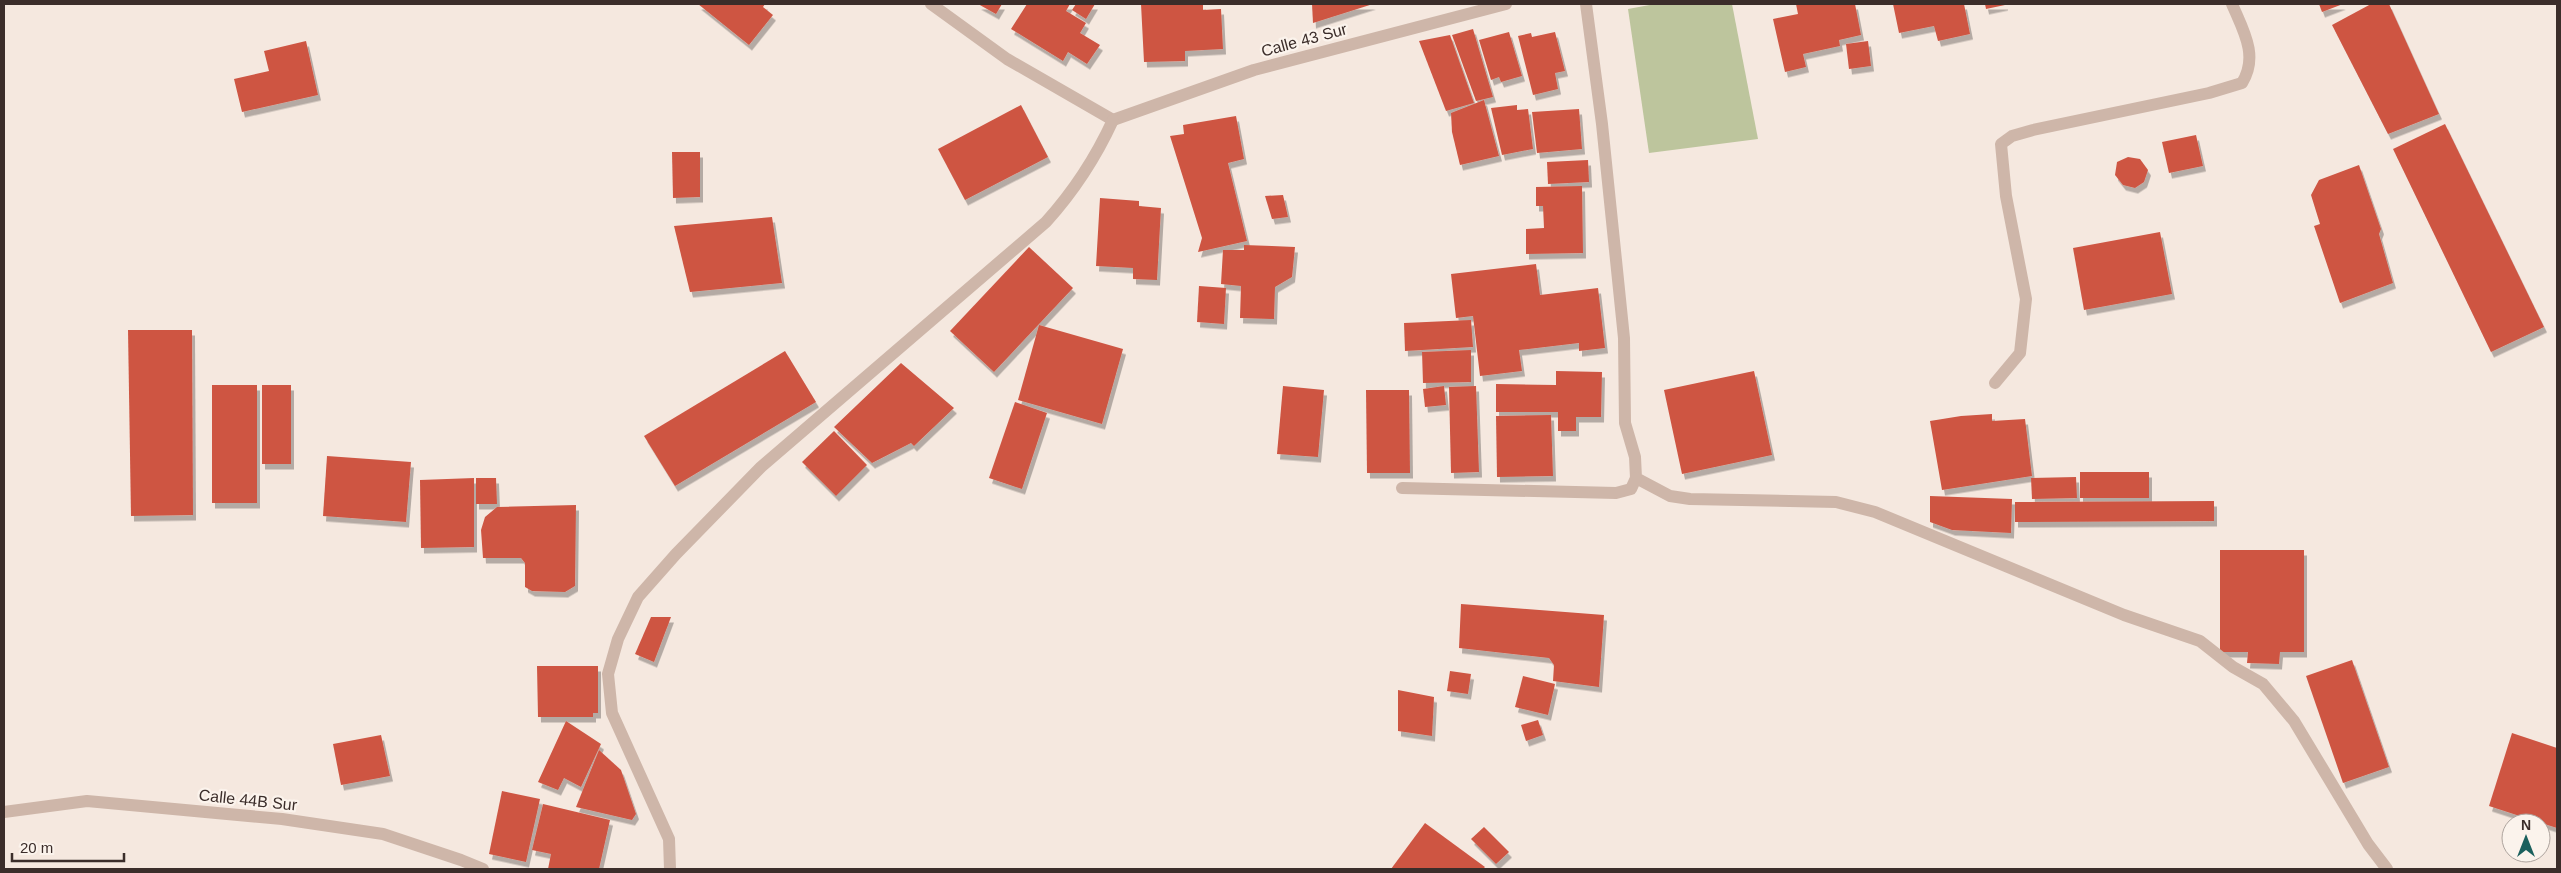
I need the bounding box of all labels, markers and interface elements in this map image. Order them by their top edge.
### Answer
street label: Calle 43 Sur [1259,20,1349,60]
street label: Calle 44B Sur [198,786,299,814]
north arrow [2501,813,2551,863]
text: N [2521,817,2531,833]
scale bar [12,830,125,862]
text: 20 m [20,839,53,856]

